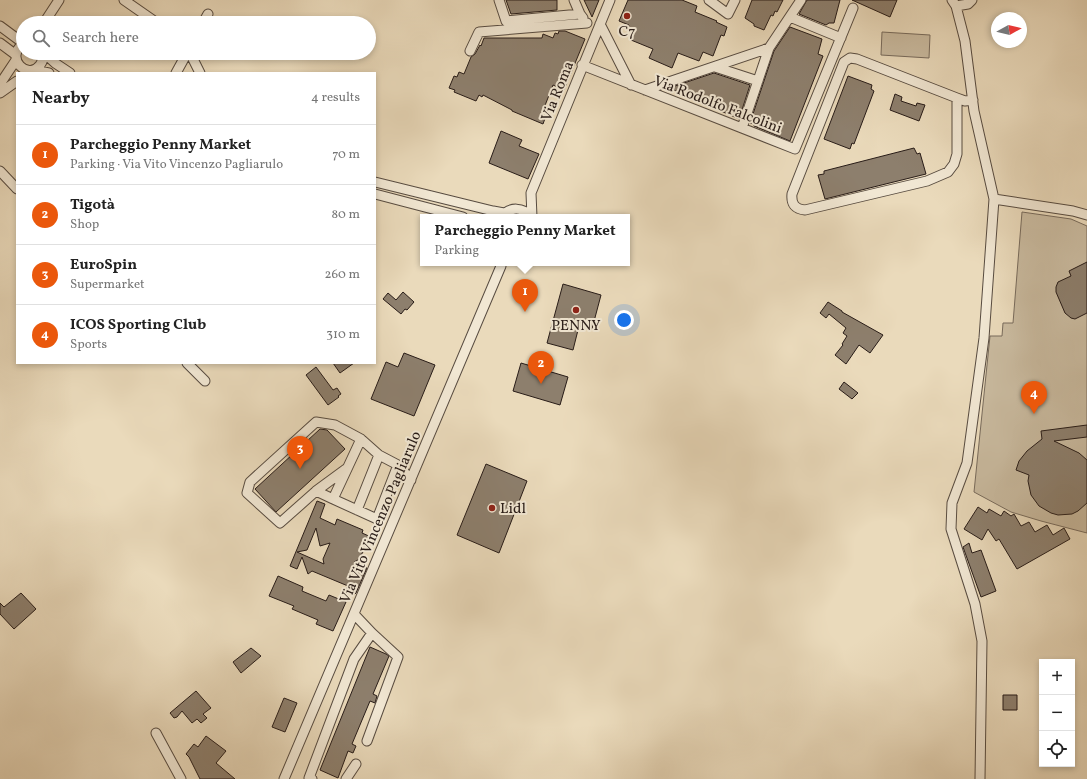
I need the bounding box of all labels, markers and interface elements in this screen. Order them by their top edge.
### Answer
marker: C7 [622,11,632,21]
north arrow [991,12,1027,48]
search box [16,16,376,60]
place label: C7 [618,22,636,43]
icon: search [30,27,52,49]
text: Search here [62,28,139,49]
street label: Via Roma [537,58,580,125]
street label: Via Rodolfo Falcolini [650,71,785,140]
text: Nearby [32,87,90,110]
text: 4 results [311,89,360,107]
text: Parcheggio Penny Market [70,135,251,156]
text: 1 [42,146,48,164]
text: 70 m [332,146,360,164]
text: Parking · Via Vito Vincenzo Pagliarulo [70,156,283,174]
text: Tigotà [70,195,115,216]
text: 2 [42,206,48,224]
text: 80 m [331,206,360,224]
popup [420,214,630,266]
text: Shop [70,216,99,234]
text: Parcheggio Penny Market [434,221,616,242]
text: Parking [434,242,479,260]
text: EuroSpin [70,255,137,276]
text: 3 [42,266,48,284]
text: 260 m [325,266,360,284]
text: Supermarket [70,276,145,294]
pin: 1 [512,279,538,312]
marker: PENNY [571,305,581,315]
your location [614,310,634,330]
text: ICOS Sporting Club [70,315,206,336]
place label: PENNY [551,316,601,337]
text: 4 [41,326,49,344]
text: 310 m [326,326,360,344]
text: Sports [70,336,107,354]
pin: 2 [528,351,554,384]
pin: 4 [1021,381,1047,414]
street label: Via Vito Vincenzo Pagliarulo [335,428,427,607]
pin: 3 [287,436,313,469]
place label: Lidl [500,499,526,520]
marker: Lidl [487,503,497,513]
map controls [1039,659,1075,767]
button: + [1039,659,1075,695]
button: − [1039,695,1075,731]
button: locate [1039,731,1075,767]

